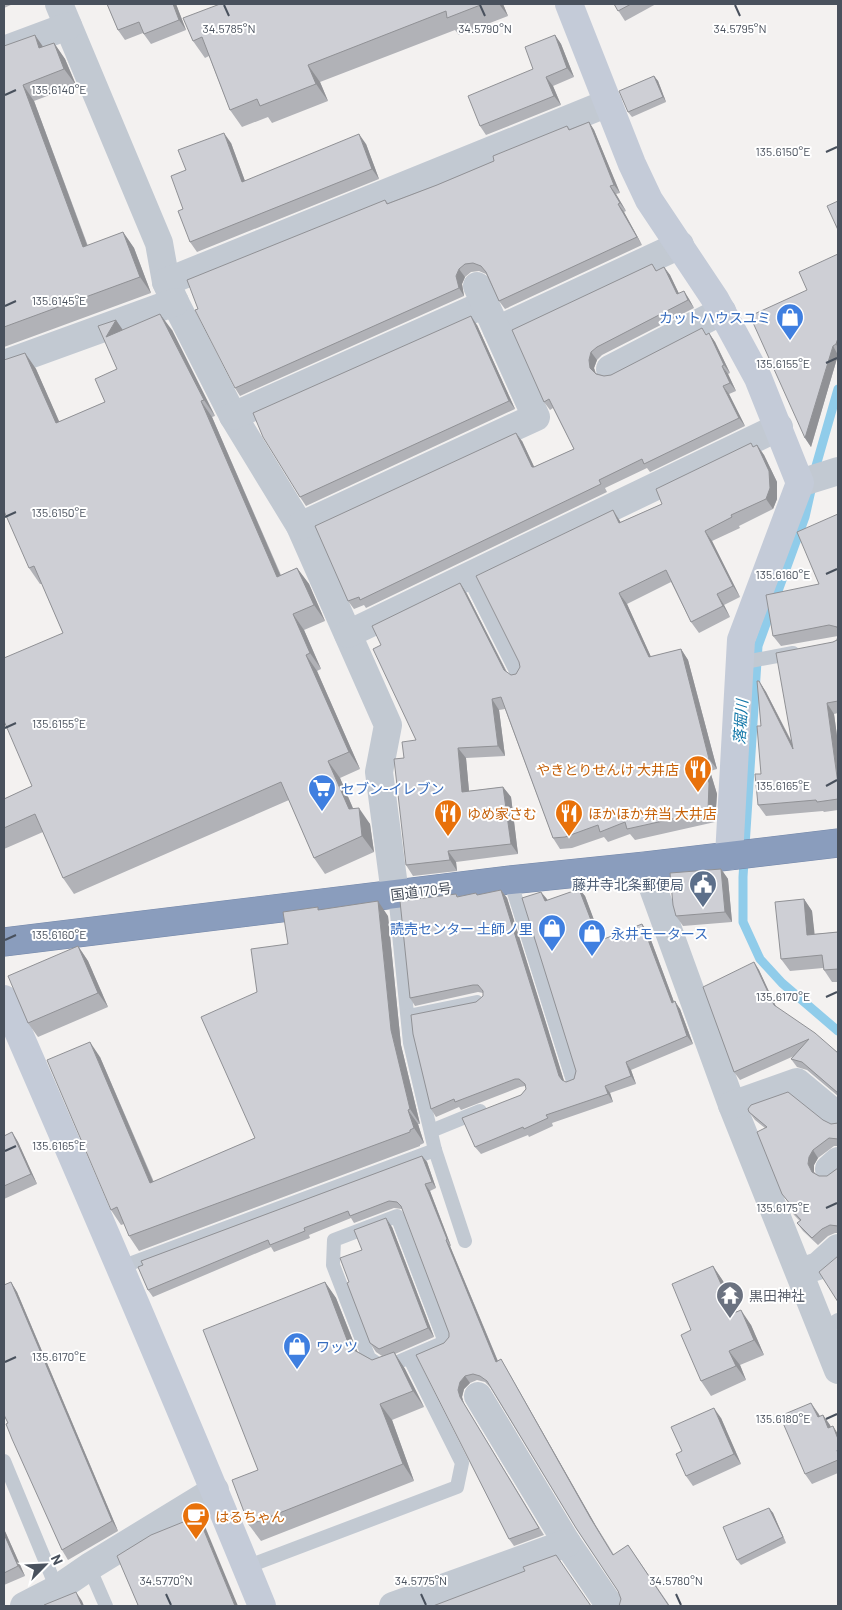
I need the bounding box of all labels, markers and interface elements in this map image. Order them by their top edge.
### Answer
text: 34.5785°N [202,21,256,35]
text: 34.5790°N [458,21,512,35]
text: 34.5795°N [713,21,767,35]
text: 135.6140°E [31,82,87,96]
text: 135.6150°E [756,144,810,158]
text: 135.6145°E [32,293,86,307]
shop icon: カットハウスユミ [775,302,805,341]
place label: カットハウスユミ [659,309,771,326]
text: 135.6155°E [756,356,810,370]
text: 135.6150°E [32,505,86,519]
text: 135.6160°E [756,567,810,581]
water label: 落堀川 [729,697,751,745]
text: 135.6155°E [32,716,86,730]
restaurant icon: やきとりせんけ 大井店 [683,754,713,793]
place label: やきとりせんけ 大井店 [536,761,679,778]
supermarket icon: セブン-イレブン [307,773,337,812]
text: 135.6165°E [756,778,810,792]
place label: セブン-イレブン [341,780,445,797]
restaurant icon: ゆめ家さむ [433,798,463,837]
restaurant icon: ほかほか弁当 大井店 [554,798,584,837]
place label: ゆめ家さむ [467,805,537,822]
place label: ほかほか弁当 大井店 [588,805,717,822]
public building icon: 藤井寺北条郵便局 [688,869,718,908]
place label: 藤井寺北条郵便局 [572,876,684,893]
street label: 国道170号 [389,879,453,903]
shop icon: 読売センター 土師ノ里 [537,913,567,952]
shop icon: 永井モータース [577,918,607,957]
place label: 読売センター 土師ノ里 [390,920,533,937]
place label: 永井モータース [611,925,708,942]
text: 135.6160°E [32,927,86,941]
text: 135.6170°E [756,989,810,1003]
text: 135.6165°E [32,1138,86,1152]
text: 135.6175°E [756,1200,810,1214]
temple icon: 黒田神社 [715,1280,745,1319]
place label: 黒田神社 [749,1287,805,1304]
shop icon: ワッツ [282,1331,312,1370]
place label: ワッツ [316,1338,358,1355]
text: 135.6170°E [32,1349,86,1363]
text: 135.6180°E [756,1411,810,1425]
cafe icon: はるちゃん [181,1501,211,1540]
place label: はるちゃん [215,1508,285,1525]
north arrow [20,1540,70,1590]
text: N [48,1552,67,1567]
text: 34.5770°N [139,1573,193,1587]
text: 34.5775°N [395,1573,447,1587]
text: 34.5780°N [649,1573,703,1587]

